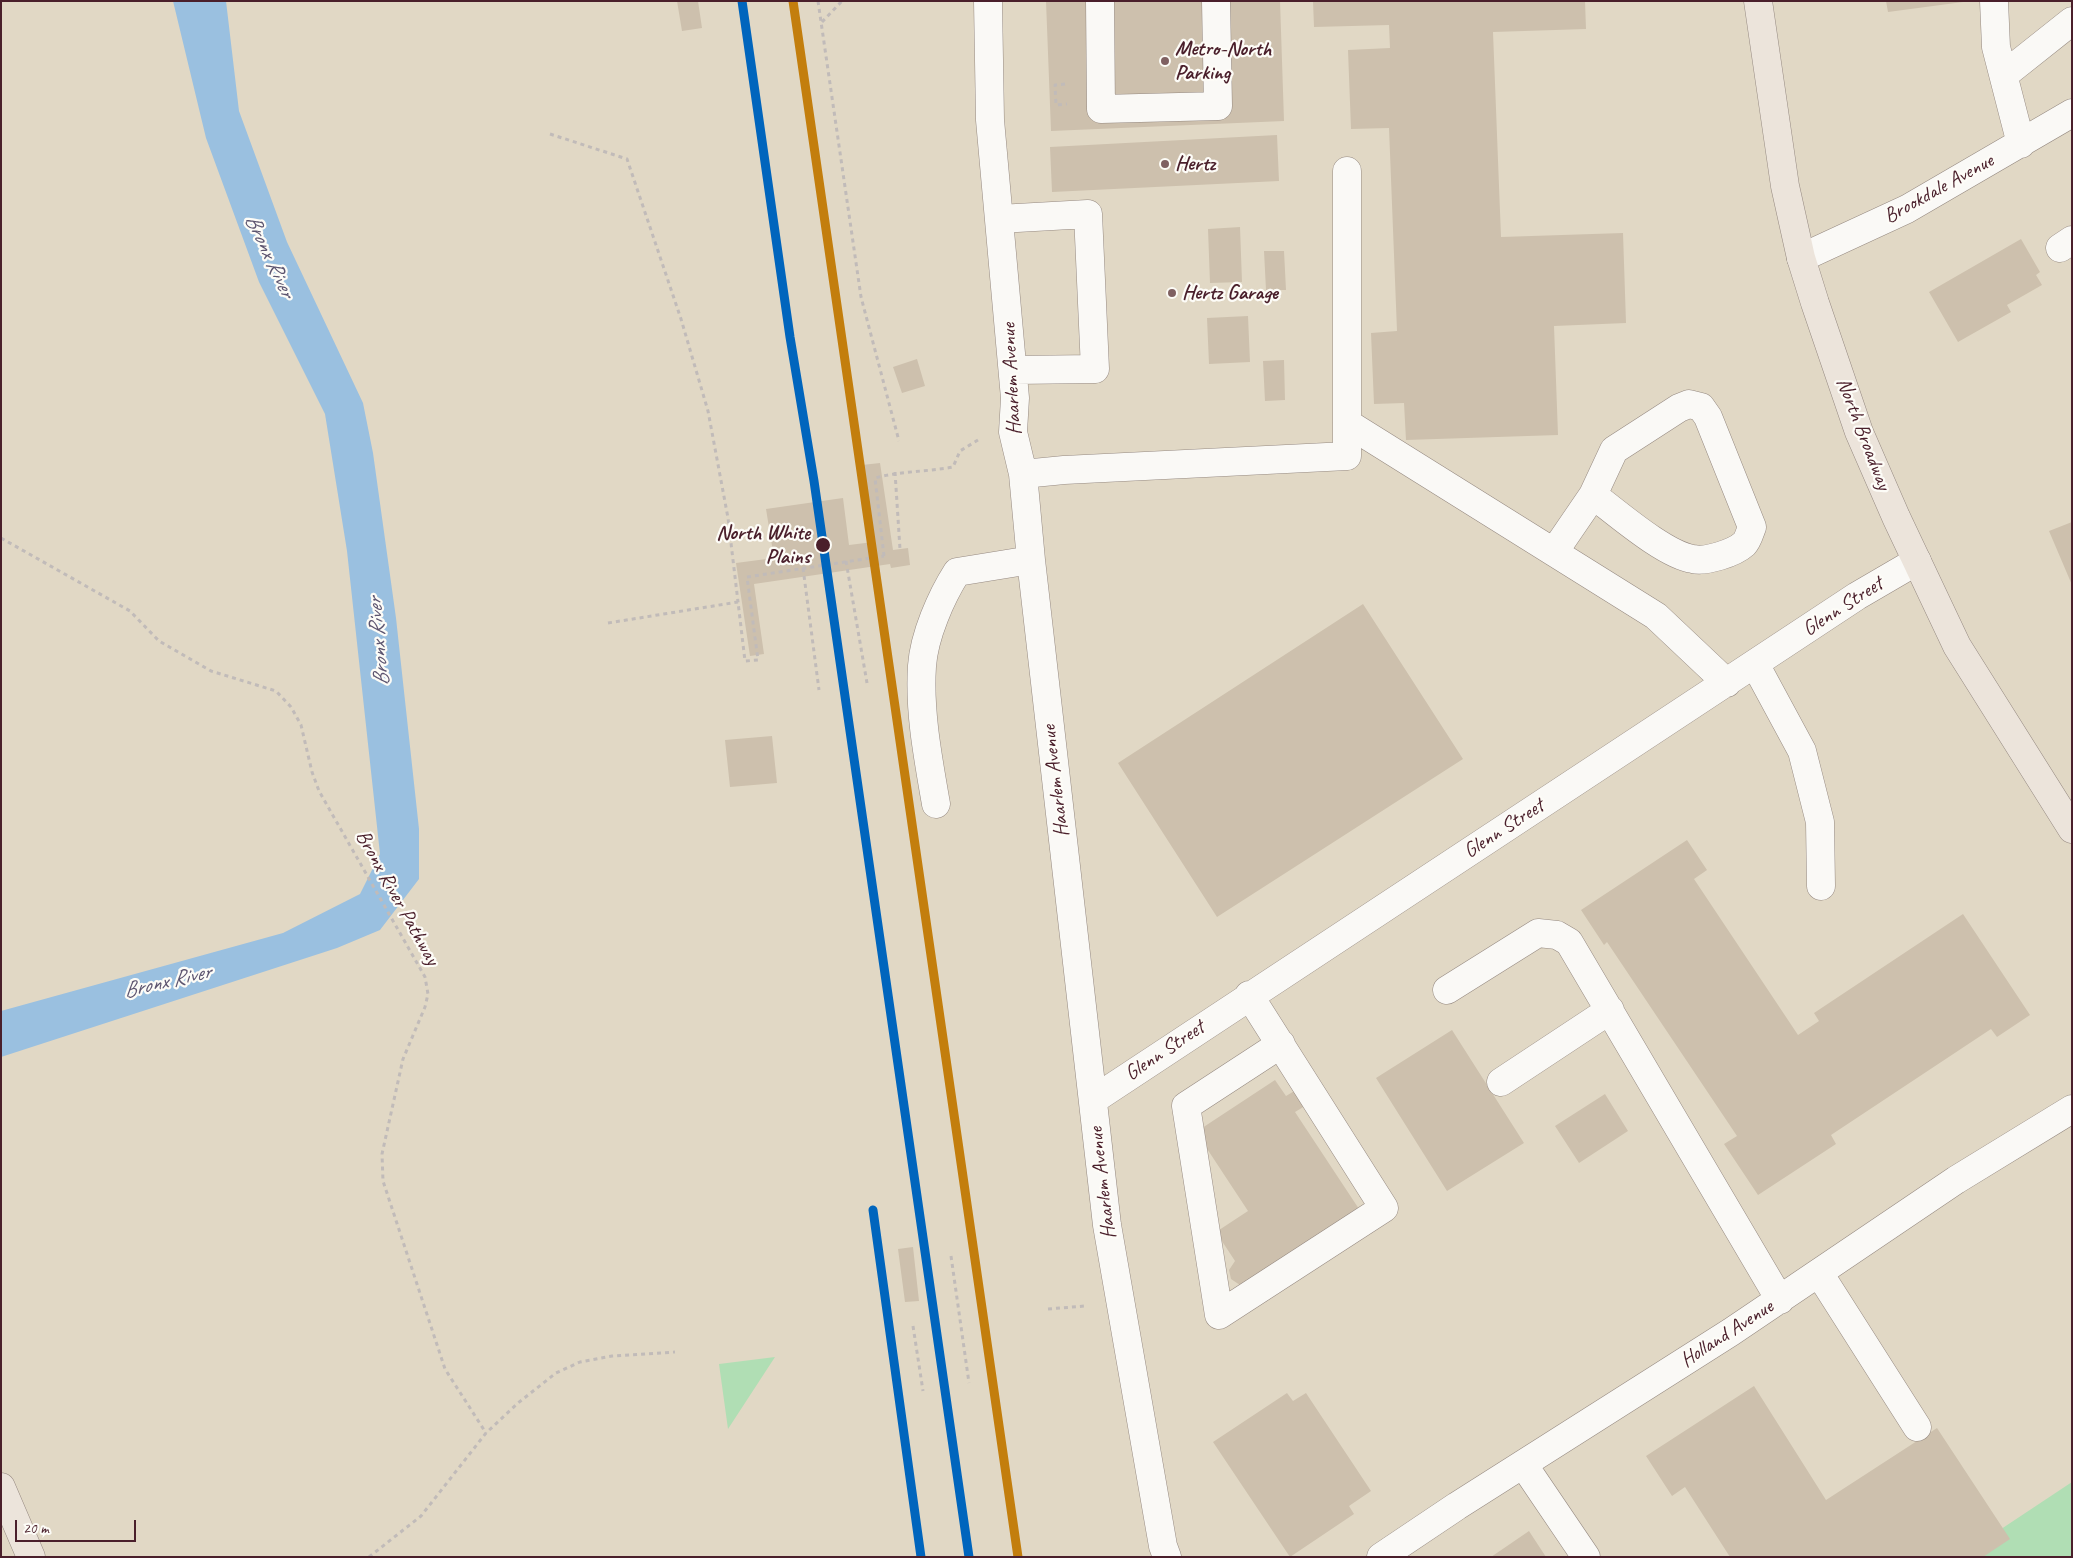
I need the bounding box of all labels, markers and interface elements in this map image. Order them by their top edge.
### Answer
place label: Metro-North Parking [1175,36,1271,86]
marker: Metro-North Parking [1159,55,1171,67]
street label: Brookdale Avenue [1880,149,1998,229]
place label: Hertz [1175,151,1215,177]
marker: Hertz [1159,158,1171,170]
water label: Bronx River [238,210,300,302]
place label: Hertz Garage [1182,280,1278,306]
marker: Hertz Garage [1166,287,1178,299]
street label: Haarlem Avenue [996,322,1028,436]
street label: North Broadway [1830,374,1896,494]
place label: North White Plains [716,520,810,570]
marker: North White Plains [814,536,832,554]
street label: Glenn Street [1798,572,1888,642]
water label: Bronx River [362,597,396,687]
street label: Haarlem Avenue [1037,724,1075,838]
street label: Glenn Street [1459,794,1549,864]
street label: Bronx River Pathway [350,826,444,970]
water label: Bronx River [121,959,213,1005]
street label: Glenn Street [1120,1015,1210,1087]
street label: Haarlem Avenue [1084,1126,1122,1240]
street label: Holland Avenue [1676,1295,1778,1373]
scale bar [18,1510,139,1542]
text: 20 m [23,1519,49,1538]

